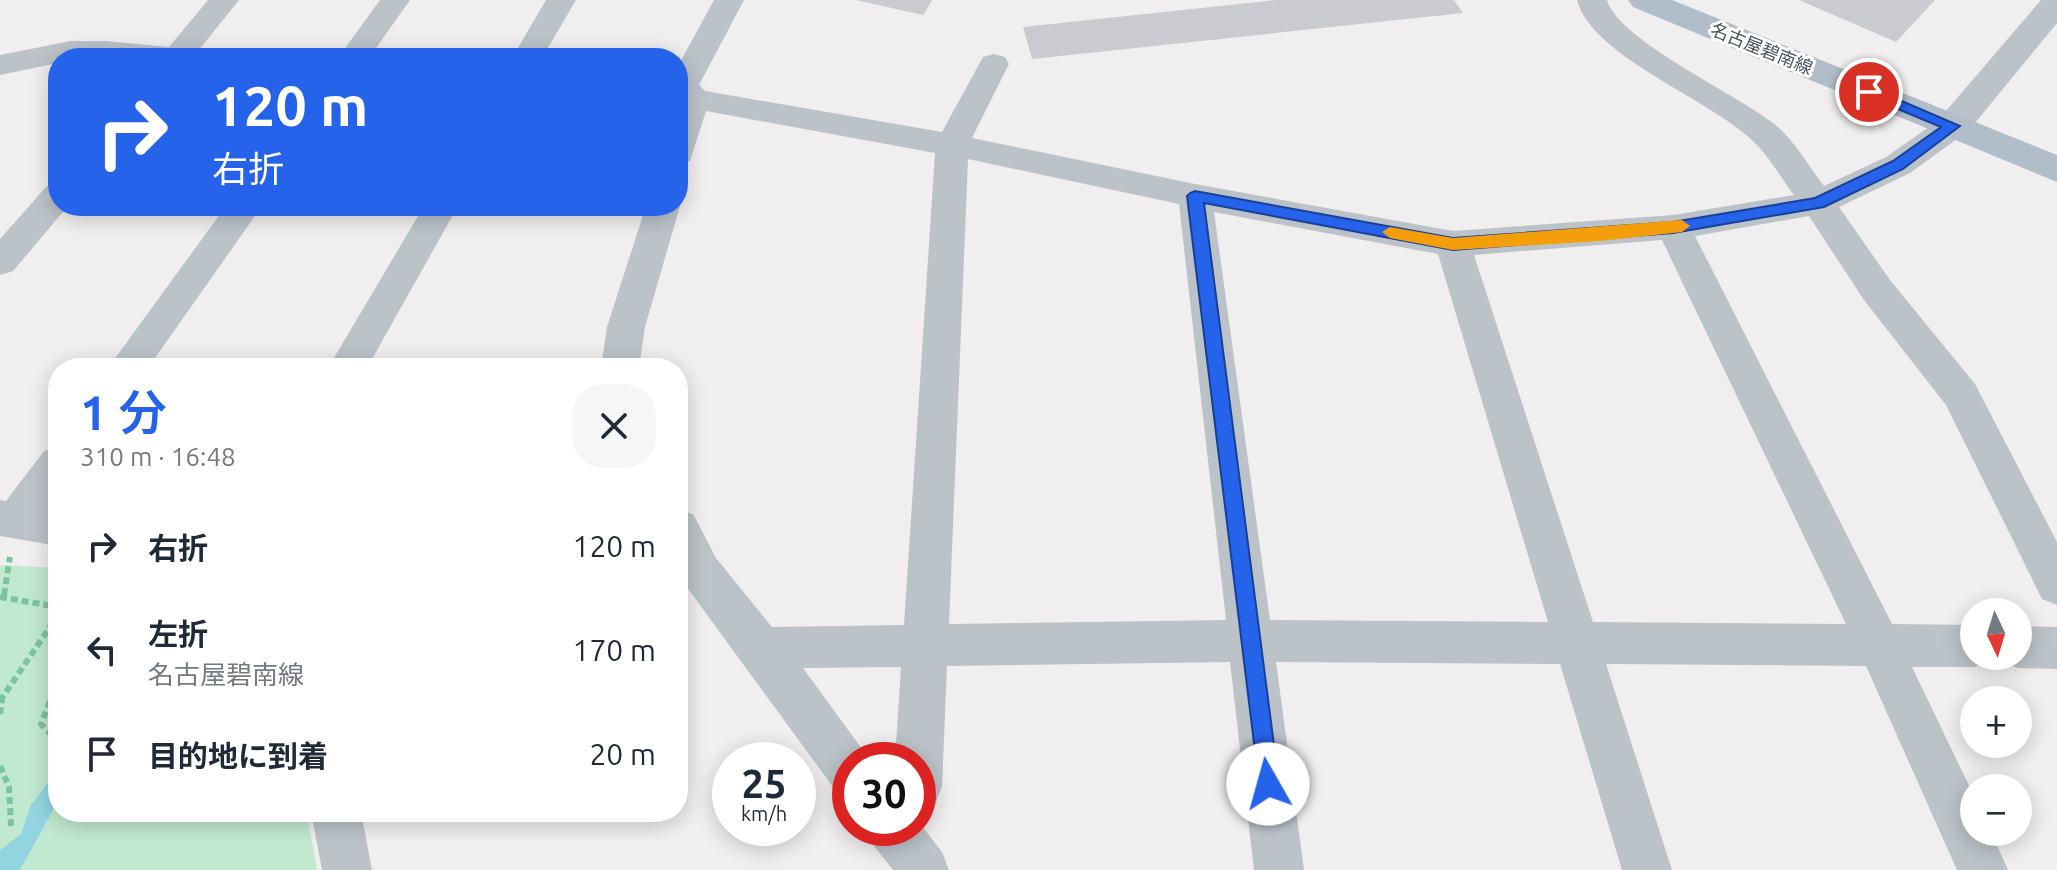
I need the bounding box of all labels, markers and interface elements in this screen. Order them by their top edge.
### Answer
street label: 名古屋碧南線 [1708,18,1816,78]
pin [1835,58,1903,126]
icon: arrive [1847,70,1891,114]
text: 120 m [212,74,368,137]
icon: right [80,80,184,184]
text: 右折 [212,148,284,189]
button: close [572,384,656,468]
text: 1 分 [80,385,166,439]
text: 310 m · 16:48 [80,442,236,471]
icon: right [80,524,124,568]
text: 120 m [572,529,656,563]
text: 右折 [148,531,208,565]
north arrow [1960,598,2032,670]
map controls [1960,598,2032,846]
text: 左折 [148,617,208,651]
icon: left [80,628,124,672]
text: 170 m [572,633,656,667]
text: 名古屋碧南線 [148,660,304,689]
button: + [1960,686,2032,758]
icon: arrive [80,732,124,776]
text: 20 m [589,737,656,771]
text: 目的地に到着 [148,739,328,773]
speed limit sign: 30 [832,742,936,846]
position arrow [1226,742,1310,826]
text: 25 [741,761,787,806]
button: − [1960,774,2032,846]
text: km/h [741,802,787,825]

